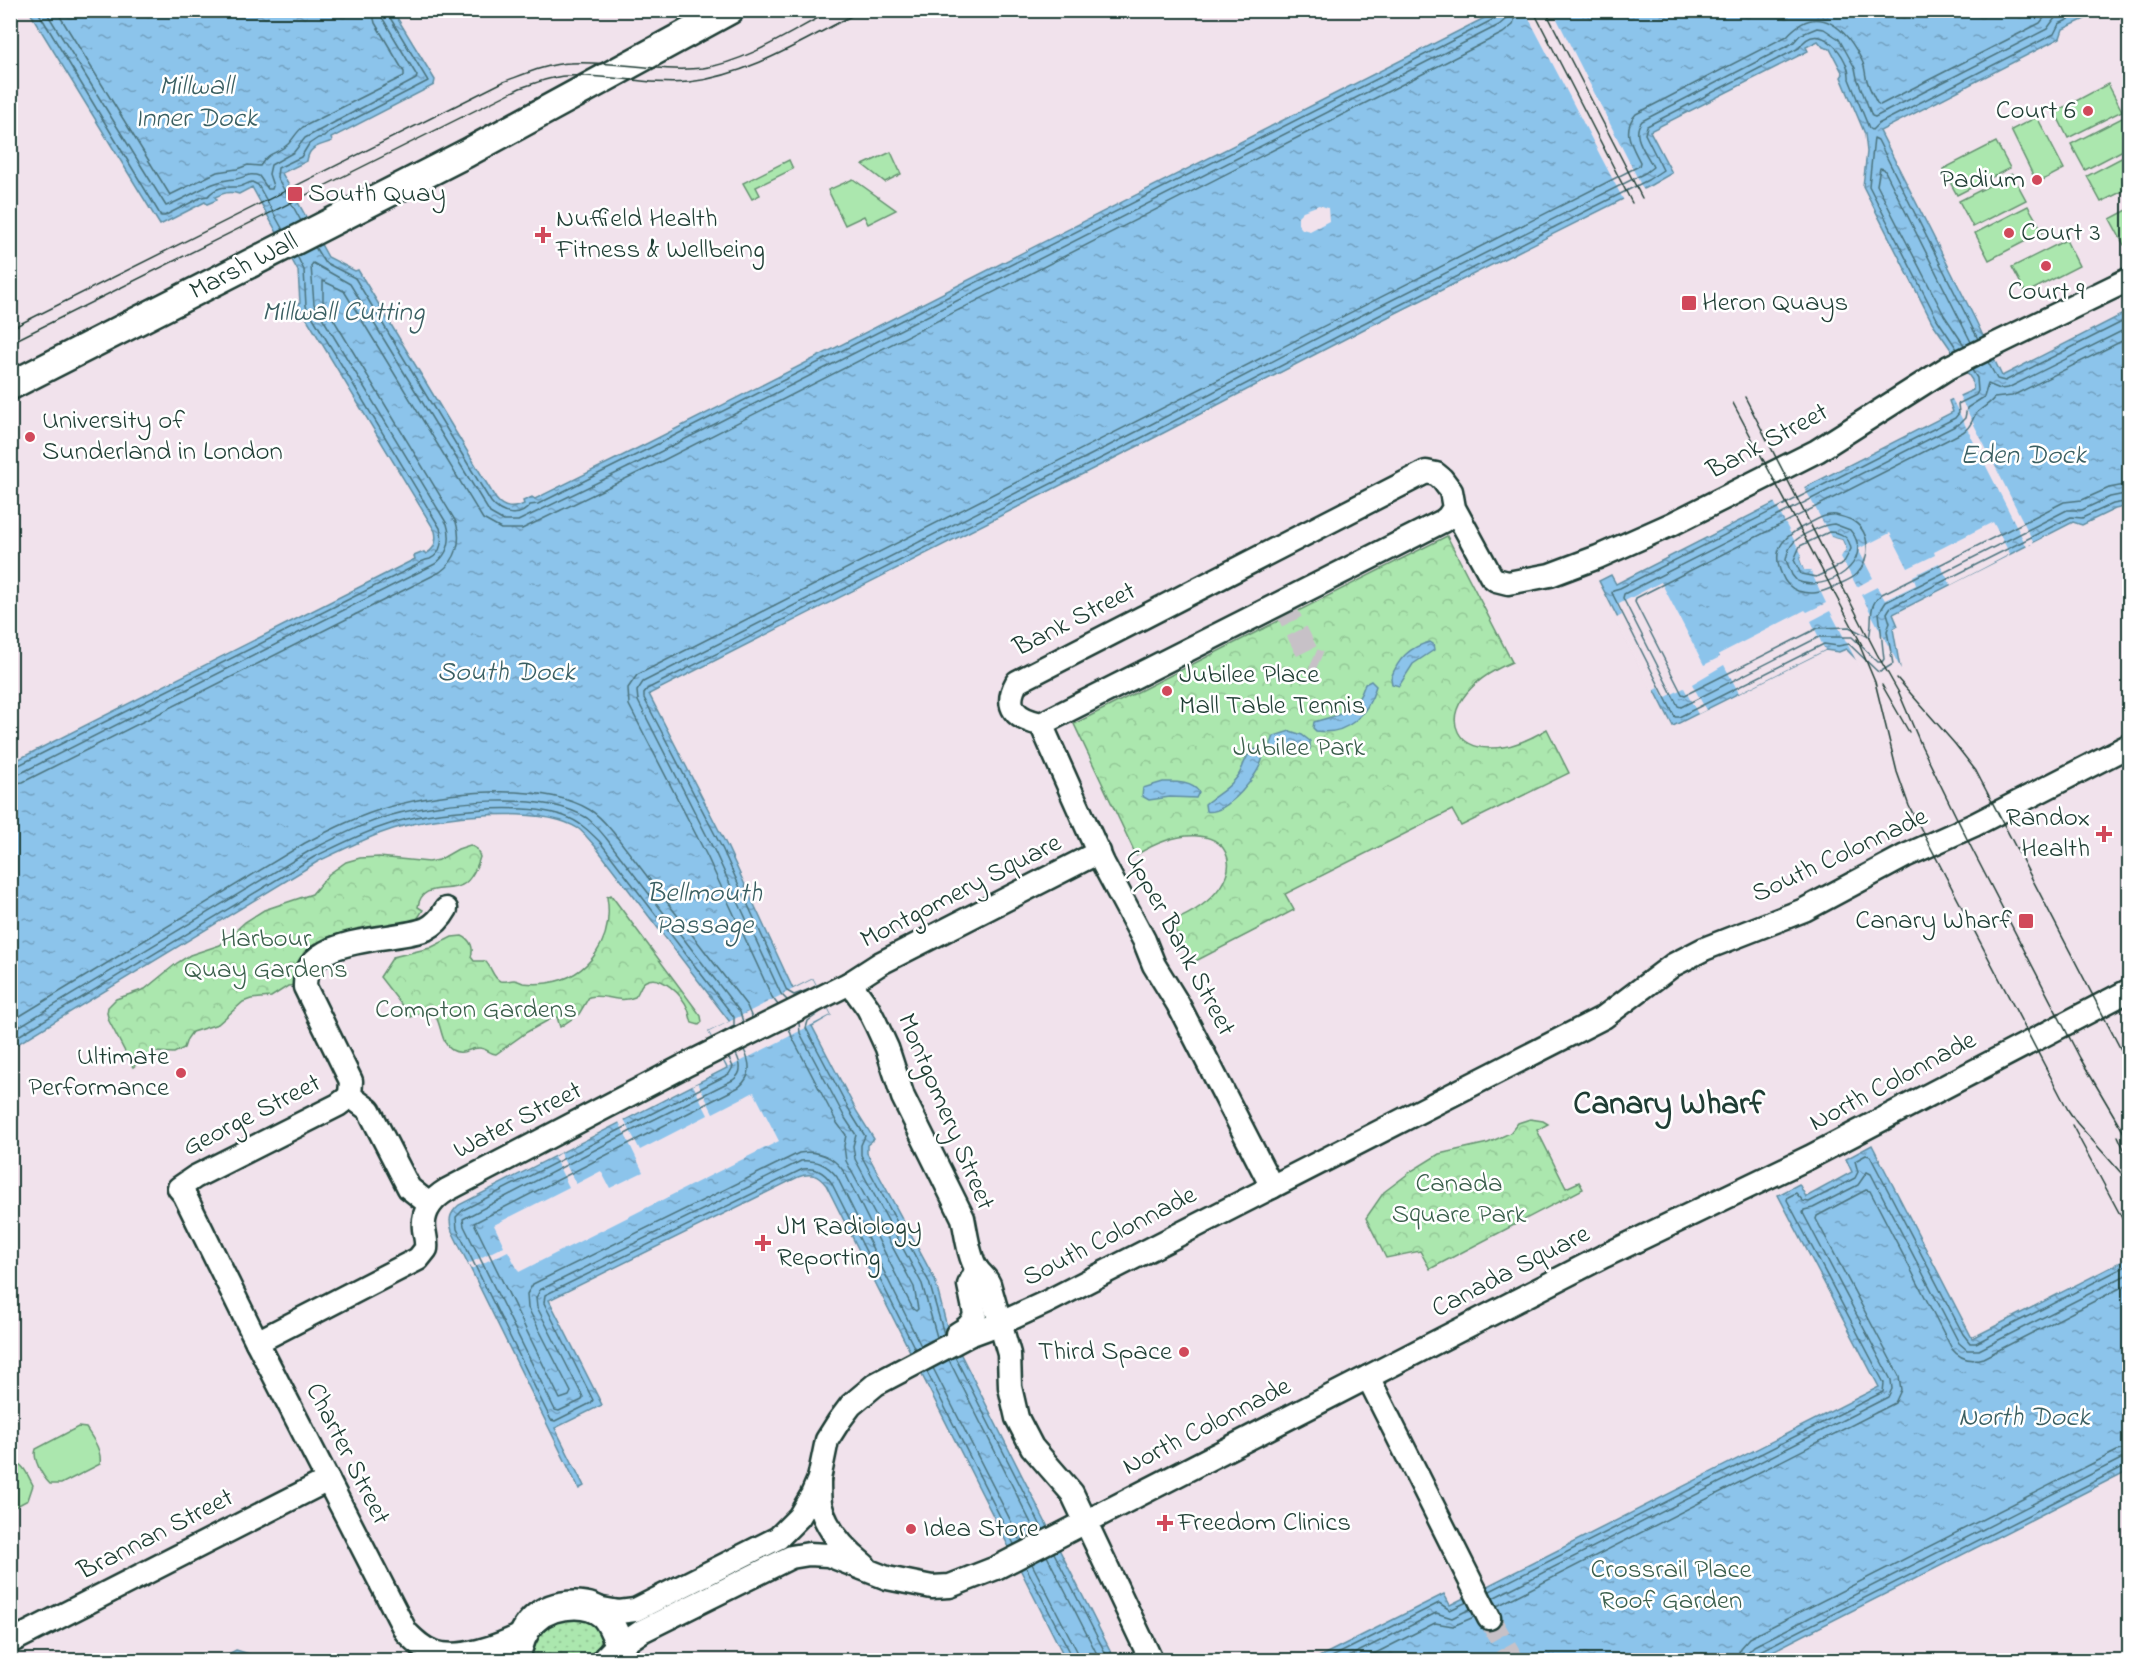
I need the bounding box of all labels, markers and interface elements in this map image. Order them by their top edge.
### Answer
water label: Millwall Inner Dock [135,67,259,140]
place label: Court 6 [1996,92,2076,131]
marker: Court 6 [2081,104,2095,118]
place label: Padium [1940,161,2025,200]
marker: Padium [2030,173,2044,187]
place label: South Quay [308,175,446,214]
marker: South Quay [286,185,304,203]
place label: Nuffield Health Fitness & Wellbeing [555,200,765,270]
place label: Court 3 [2021,214,2101,253]
street label: Marsh Wall [183,223,305,311]
marker: Nuffield Health Fitness & Wellbeing [534,226,552,244]
marker: Court 3 [2002,226,2016,240]
marker: Court 9 [2039,259,2053,273]
place label: Court 9 [2008,273,2084,312]
place label: Heron Quays [1702,284,1848,323]
water label: Millwall Cutting [262,293,426,334]
marker: Heron Quays [1680,294,1698,312]
street label: Bank Street [1699,394,1836,491]
place label: University of Sunderland in London [42,402,283,472]
marker: University of Sunderland in London [23,430,37,444]
water label: Eden Dock [1960,436,2088,477]
street label: Bank Street [1006,573,1143,668]
water label: South Dock [437,653,577,694]
place label: Jubilee Place Mall Table Tennis [1179,656,1365,726]
marker: Jubilee Place Mall Table Tennis [1160,684,1174,698]
park label: Jubilee Park [1233,729,1365,768]
street label: South Colonnade [1745,798,1935,914]
place label: Randox Health [2006,799,2090,869]
street label: Montgomery Square [854,824,1069,960]
marker: Randox Health [2095,825,2113,843]
street label: Upper Bank Street [1113,843,1245,1043]
water label: Bellmouth Passage [646,874,763,947]
place label: Canary Wharf [1855,902,2012,941]
marker: Canary Wharf [2017,912,2035,930]
park label: Harbour Quay Gardens [184,920,348,990]
park label: Compton Gardens [375,991,577,1030]
street label: Montgomery Street [886,1008,1004,1216]
street label: North Colonnade [1802,1021,1984,1143]
place label: Ultimate Performance [28,1038,170,1108]
street label: George Street [176,1064,328,1168]
marker: Ultimate Performance [174,1066,188,1080]
street label: Water Street [447,1072,589,1170]
district label: Canary Wharf [1573,1081,1765,1130]
park label: Canada Square Park [1392,1165,1526,1235]
street label: South Colonnade [1016,1176,1205,1298]
place label: JM Radiology Reporting [777,1208,922,1278]
street label: Canada Square [1425,1215,1598,1329]
marker: JM Radiology Reporting [754,1234,772,1252]
place label: Third Space [1038,1333,1173,1372]
marker: Third Space [1177,1345,1191,1359]
street label: North Colonnade [1116,1367,1299,1486]
street label: Charter Street [294,1376,400,1532]
water label: North Dock [1958,1398,2092,1439]
street label: Brannan Street [70,1479,241,1592]
place label: Freedom Clinics [1177,1504,1351,1543]
place label: Idea Store [923,1510,1040,1549]
marker: Freedom Clinics [1156,1514,1174,1532]
marker: Idea Store [904,1522,918,1536]
park label: Crossrail Place Roof Garden [1590,1551,1752,1621]

